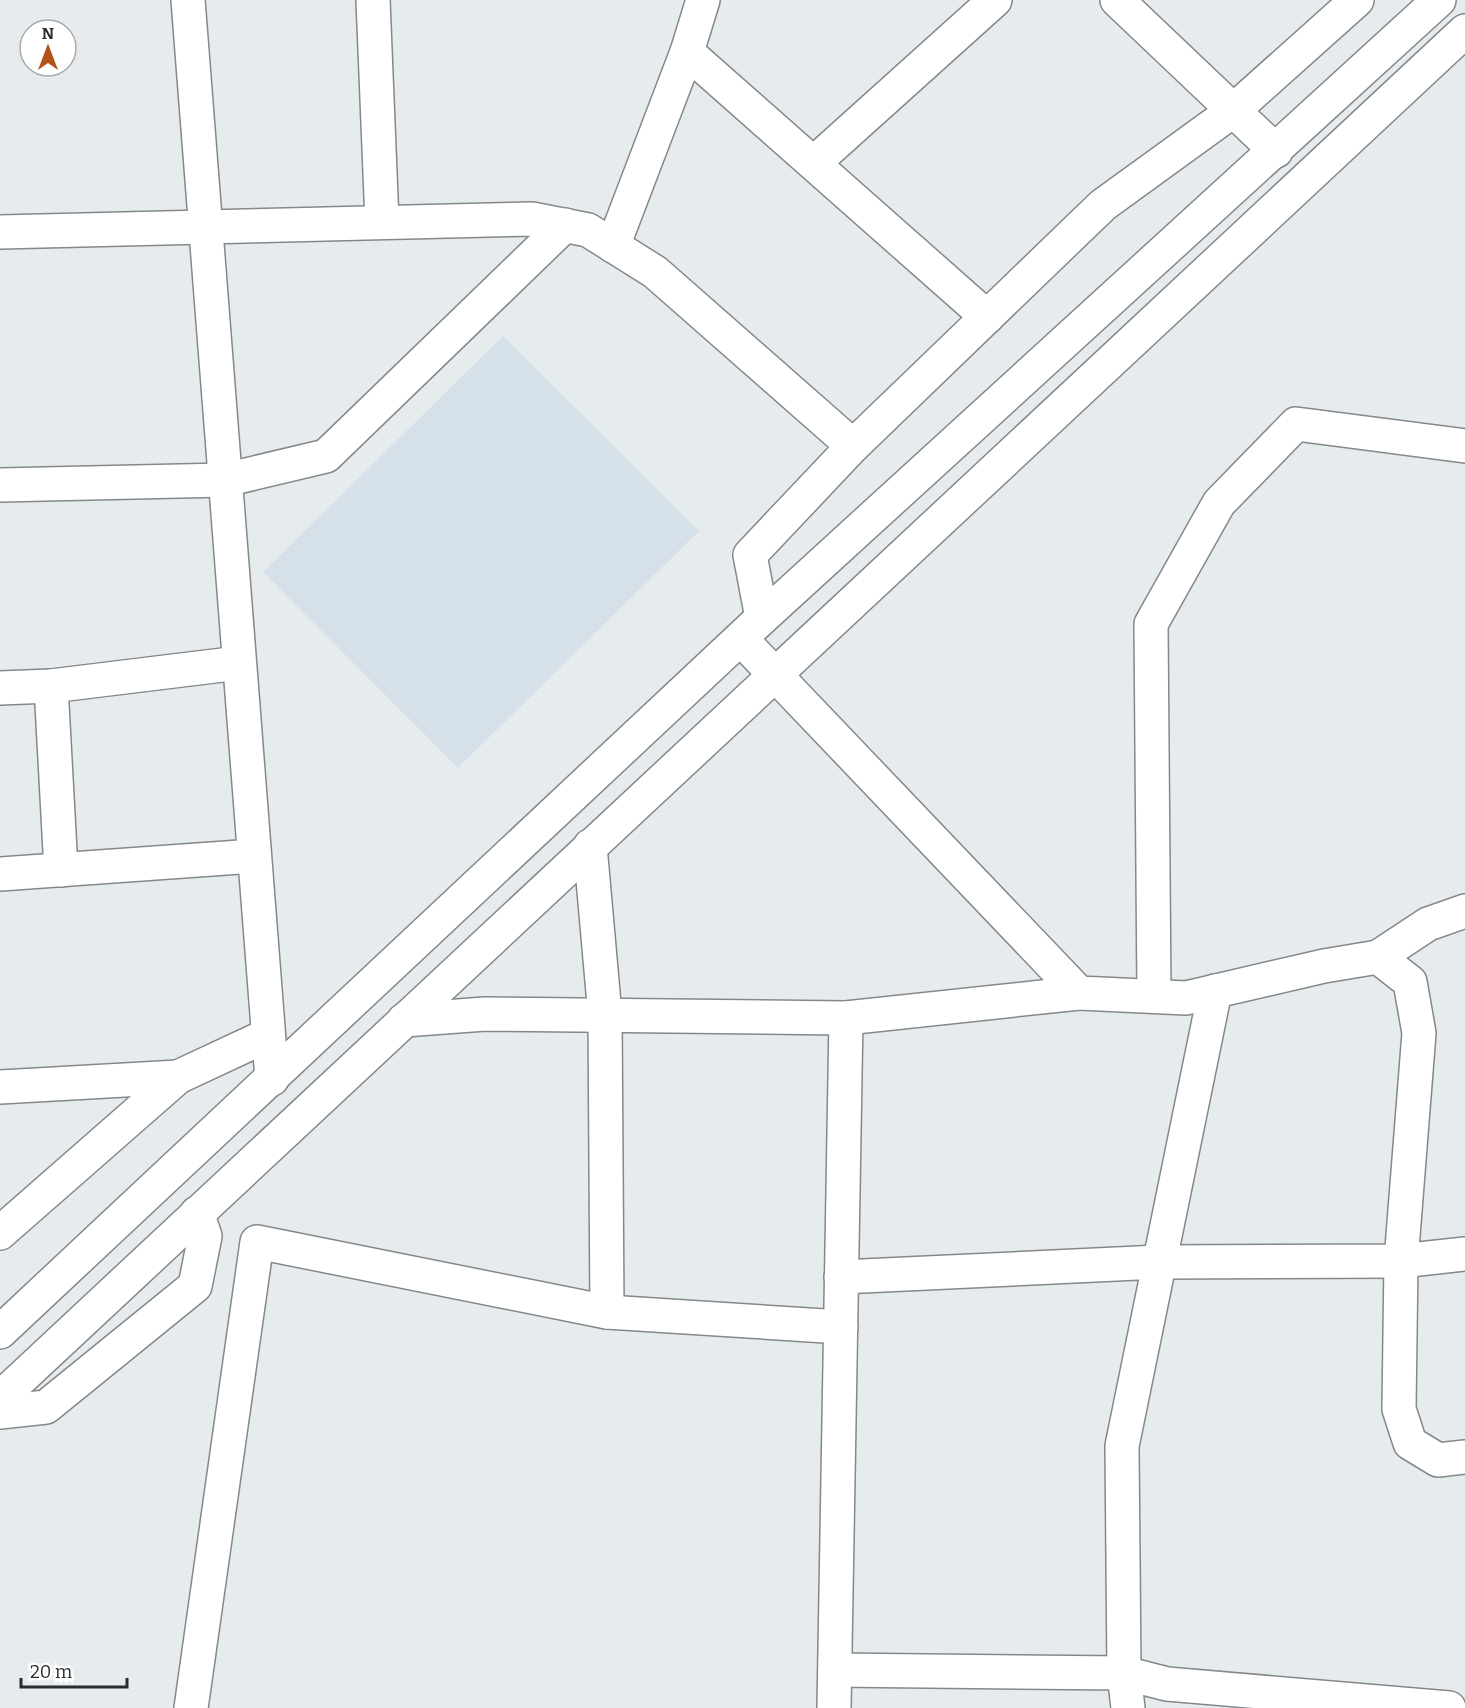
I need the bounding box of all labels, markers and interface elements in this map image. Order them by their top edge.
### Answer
north arrow [18,18,78,78]
text: N [42,24,54,43]
scale bar [21,1651,128,1689]
text: 20 m [30,1661,72,1683]

